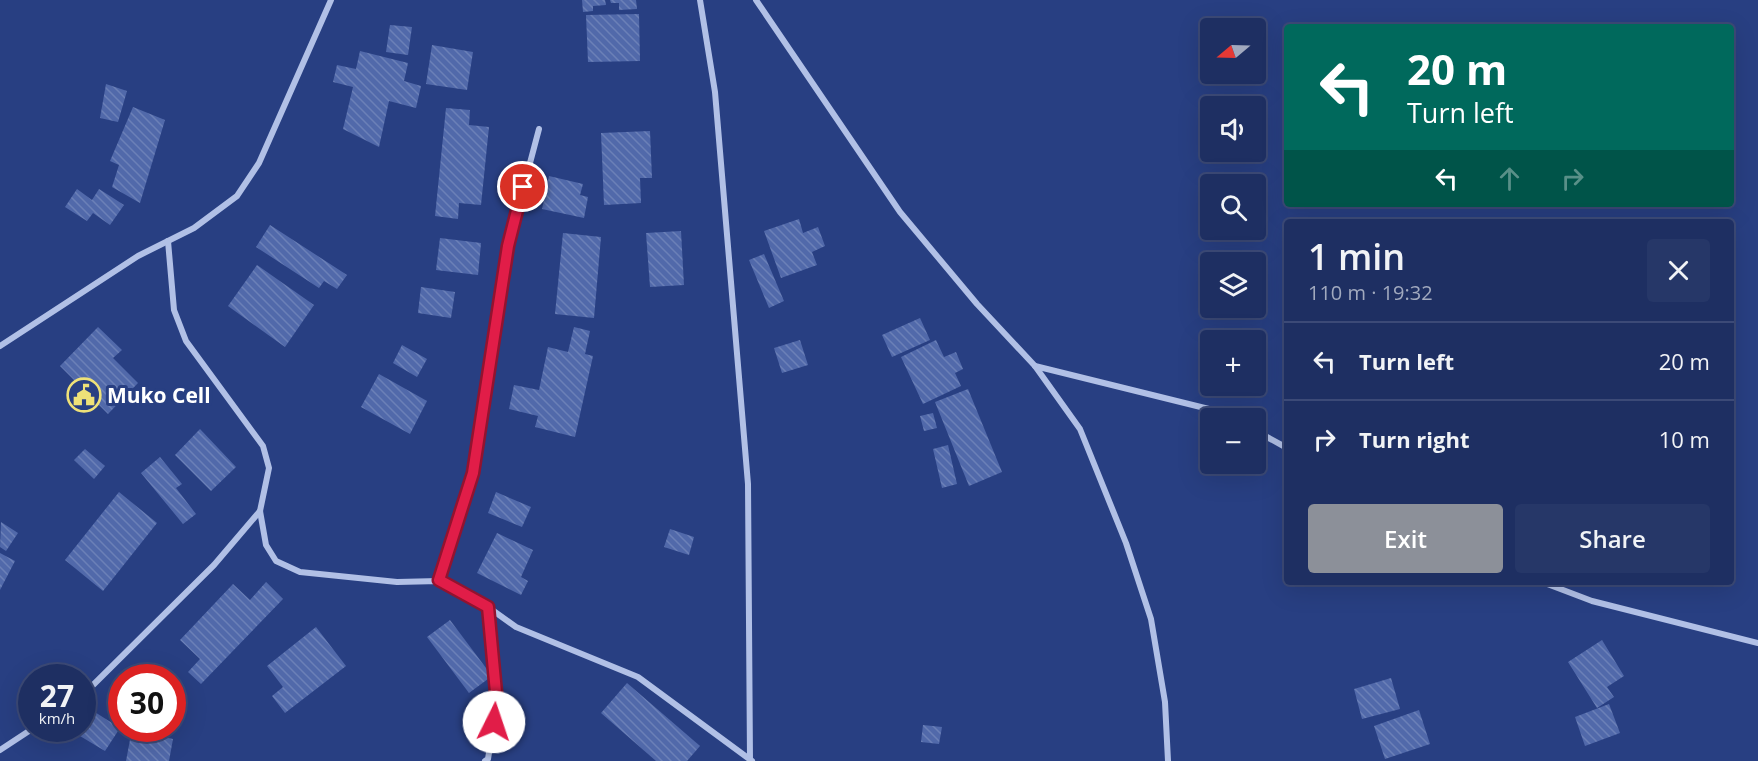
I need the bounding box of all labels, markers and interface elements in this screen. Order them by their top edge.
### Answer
north arrow [1200,18,1266,84]
map controls [1200,18,1266,474]
text: 20 m [1407,40,1507,97]
icon: left [1308,48,1386,126]
text: Turn left [1407,94,1514,131]
button: sound [1200,96,1266,162]
pin [497,161,548,212]
icon: left [1430,162,1463,195]
icon: ahead [1493,162,1526,195]
icon: right [1556,162,1589,195]
icon: arrive [506,170,539,203]
button: search [1200,174,1266,240]
text: 1 min [1308,232,1405,281]
button: close [1647,239,1710,302]
button: layers [1200,252,1266,318]
text: 110 m · 19:32 [1308,279,1433,306]
button: + [1200,330,1266,396]
icon: left [1308,345,1341,378]
text: Turn left [1359,346,1454,376]
text: 20 m [1659,346,1710,376]
public building icon: Muko Cell [66,377,102,413]
place label: Muko Cell [107,381,211,409]
button: − [1200,408,1266,474]
icon: right [1308,423,1341,456]
text: Turn right [1359,424,1470,454]
text: 10 m [1659,424,1710,454]
button: Exit [1308,504,1503,573]
button: Share [1515,504,1710,573]
speed limit sign: 30 [108,664,186,742]
text: 27 [40,675,74,716]
position arrow [462,690,526,754]
text: km/h [39,708,75,728]

